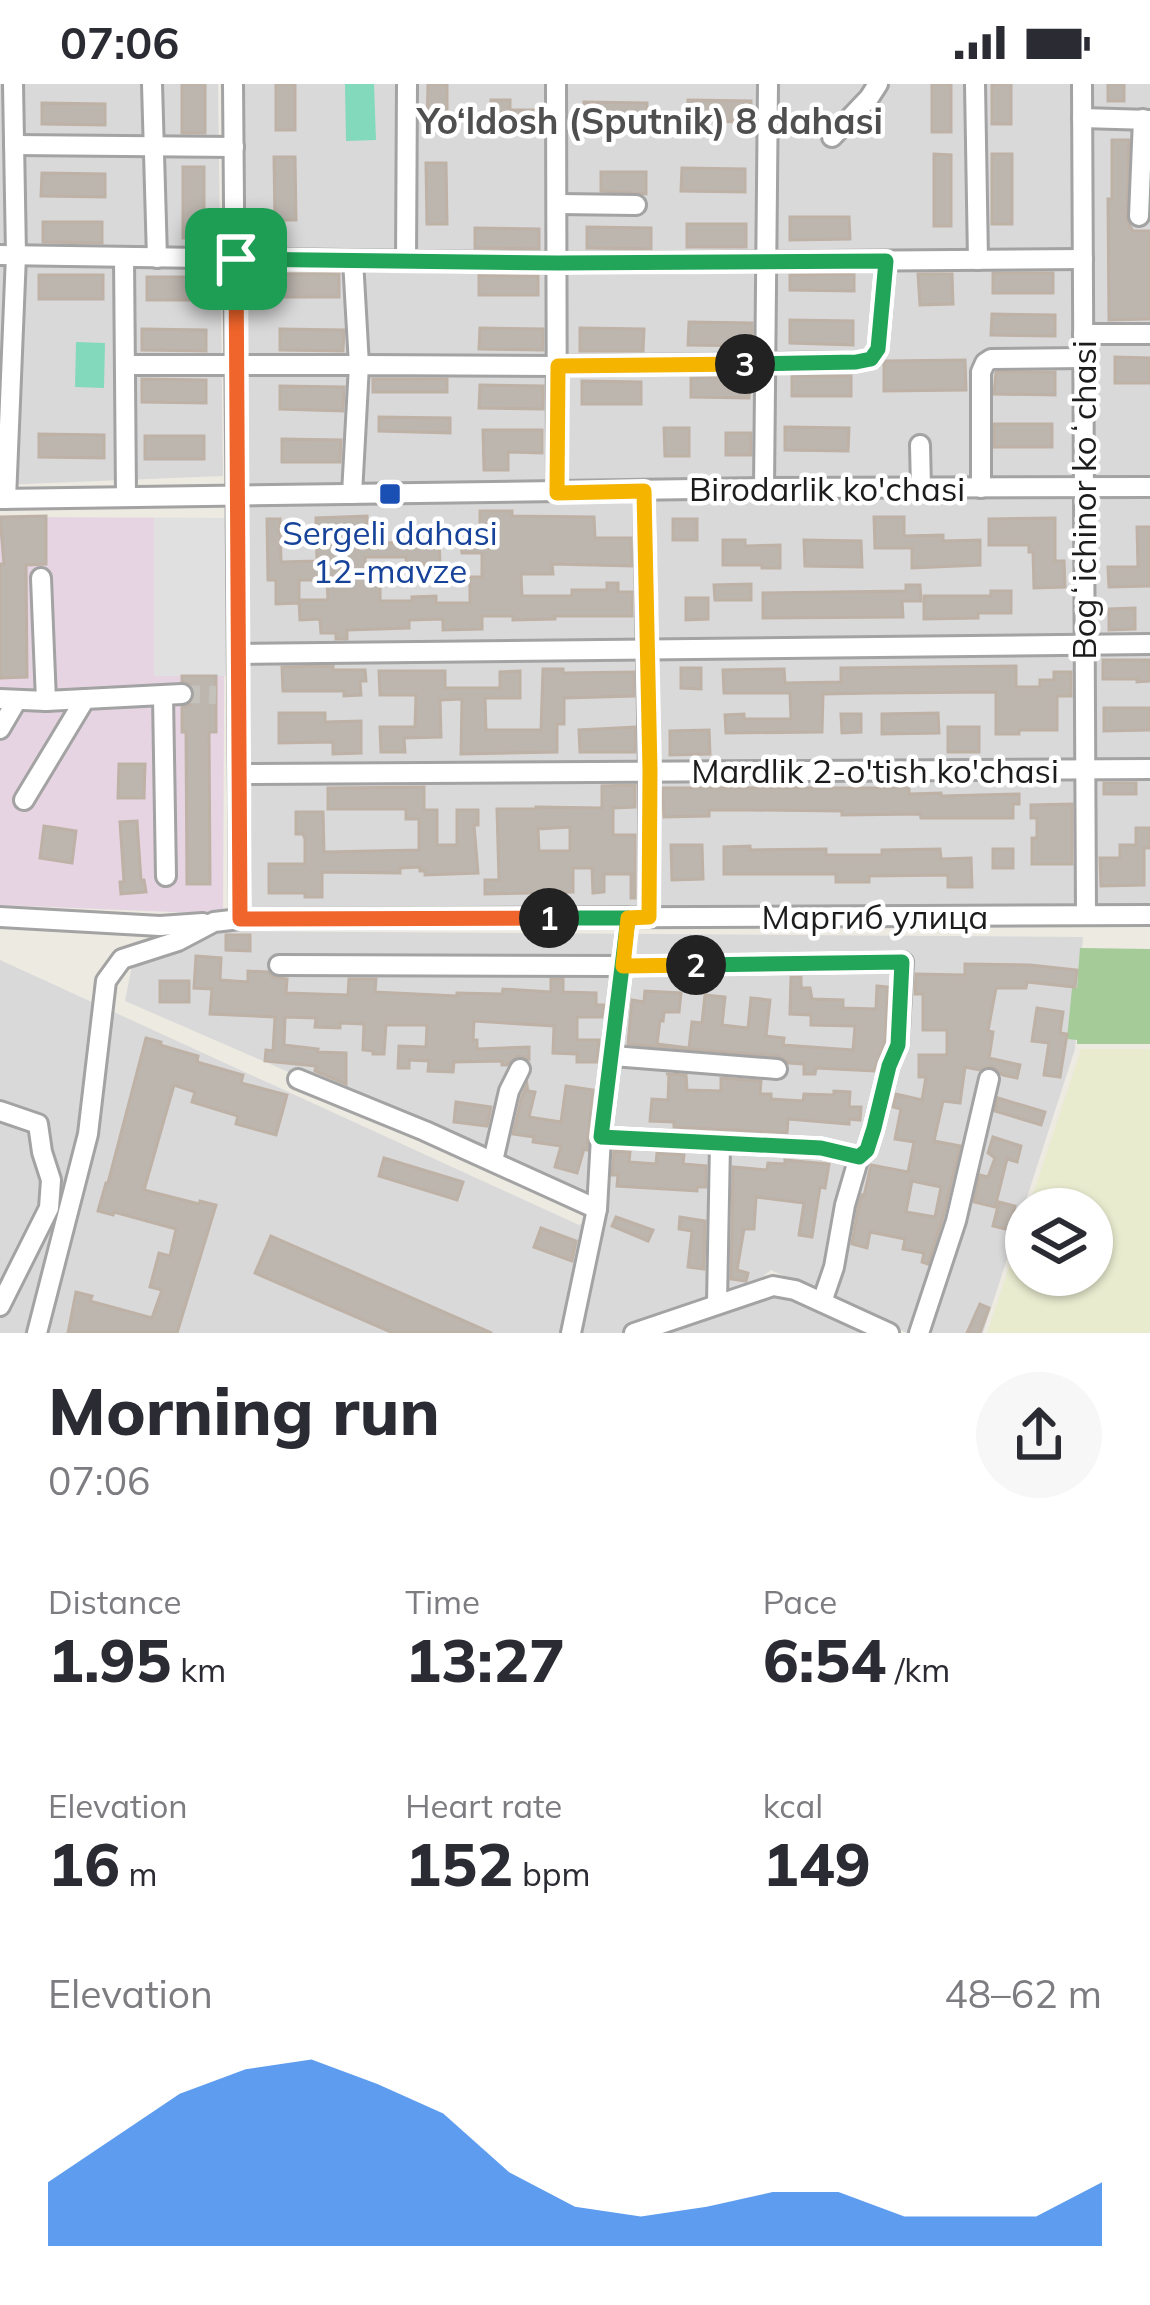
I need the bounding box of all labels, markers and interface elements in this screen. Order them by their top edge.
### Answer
text: 07:06 [60,14,179,70]
district label: Yo‘ldosh (Sputnik) 8 dahasi [416,98,883,143]
pin [185,208,287,310]
icon: arrive [203,226,269,292]
pin: 3 [715,334,775,394]
street label: Bogʻichinor koʻchasi [1063,340,1104,660]
text: 3 [735,343,755,384]
street label: Birodarlik ko'chasi [689,468,965,509]
marker: Sergeli dahasi 12-mavze [377,481,403,507]
place label: Sergeli dahasi 12-mavze [282,512,498,591]
street label: Mardlik 2-o'tish ko'chasi [691,750,1059,791]
pin: 1 [519,888,579,948]
street label: Маргиб улица [762,896,988,937]
text: 1 [539,897,559,938]
pin: 2 [666,935,726,995]
text: 2 [686,944,706,985]
map controls [1005,1188,1113,1296]
button: layers [1005,1188,1113,1296]
text: Morning run [48,1369,440,1452]
button: share [976,1372,1102,1498]
text: 07:06 [48,1456,151,1505]
text: Distance [48,1581,181,1622]
text: Time [405,1581,480,1622]
text: Pace [763,1581,837,1622]
text: 1.95 [48,1622,172,1697]
text: 13:27 [405,1622,565,1697]
text: 6:54 [763,1622,886,1697]
text: km [172,1649,226,1690]
text: /km [886,1649,950,1690]
text: Elevation [48,1785,188,1826]
text: Heart rate [405,1785,562,1826]
text: kcal [763,1785,823,1826]
text: 16 [48,1826,120,1901]
text: 152 [405,1826,513,1901]
text: 149 [763,1826,871,1901]
text: m [120,1853,158,1894]
text: bpm [513,1853,591,1894]
text: Elevation [48,1969,213,2018]
text: 48–62 m [944,1969,1102,2018]

